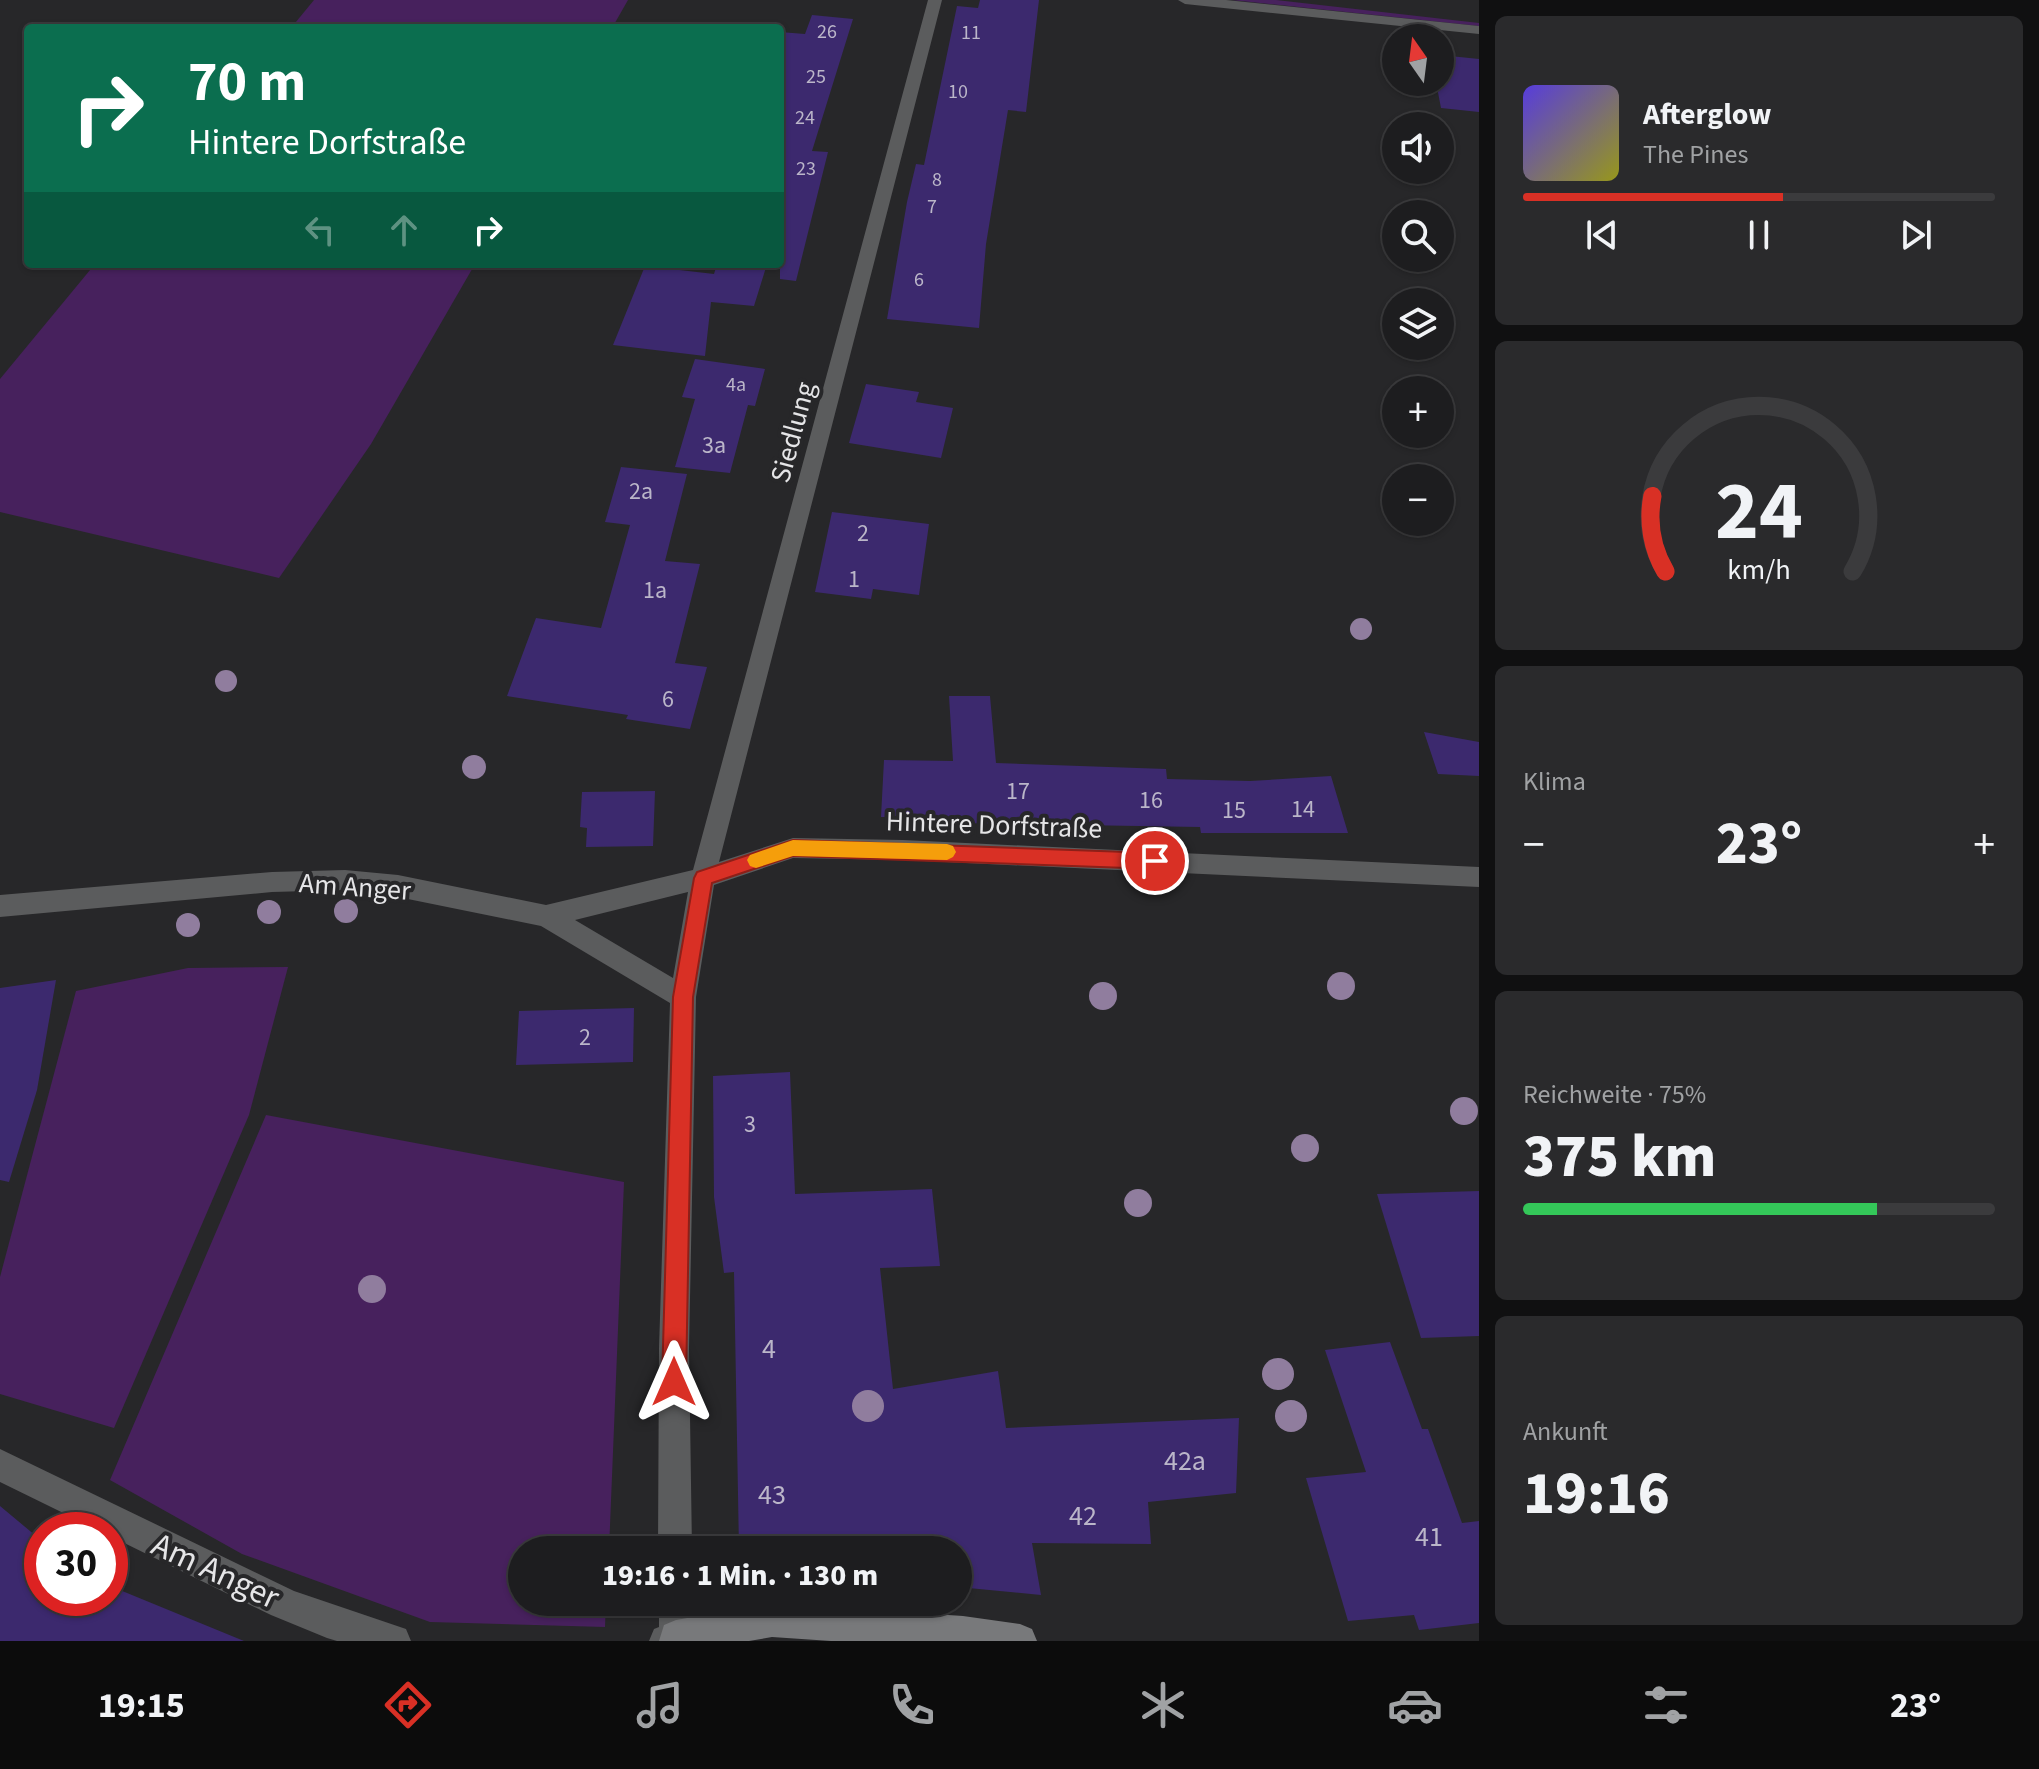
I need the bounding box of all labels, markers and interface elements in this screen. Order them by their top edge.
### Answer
house number: 26 [817,18,837,46]
house number: 11 [961,19,981,47]
north arrow [1382,24,1454,96]
map controls [1382,24,1454,536]
text: 70 m [188,43,306,122]
icon: right [56,56,160,160]
house number: 25 [806,63,826,91]
house number: 10 [948,78,968,106]
text: Afterglow [1643,93,1771,136]
house number: 24 [795,104,815,132]
button: sound [1382,112,1454,184]
text: Hintere Dorfstraße [188,117,466,168]
text: The Pines [1643,136,1748,173]
house number: 23 [796,155,816,183]
house number: 8 [932,166,942,194]
house number: 7 [927,193,937,221]
button: search [1382,200,1454,272]
icon: left [298,208,342,252]
icon: ahead [382,208,426,252]
icon: right [466,208,510,252]
icon: previous [1580,213,1624,257]
icon: pause [1737,213,1781,257]
icon: next [1894,213,1938,257]
house number: 6 [914,266,924,294]
button: layers [1382,288,1454,360]
house number: 4a [726,371,746,399]
button: + [1382,376,1454,448]
street label: Siedlung [760,377,826,487]
house number: 3a [702,428,726,463]
text: 24 [1715,452,1803,570]
button: − [1382,464,1454,536]
house number: 2a [629,474,653,509]
house number: 2 [857,516,869,551]
text: km/h [1727,550,1791,590]
house number: 1 [848,562,860,597]
house number: 1a [643,573,667,608]
house number: 6 [662,682,674,717]
text: Klima [1523,763,1586,800]
house number: 17 [1006,774,1030,809]
house number: 16 [1139,783,1163,818]
house number: 14 [1291,792,1315,827]
house number: 15 [1222,793,1246,828]
street label: Hintere Dorfstraße [885,801,1103,849]
text: 23° [1716,802,1802,887]
text: − [1523,814,1545,877]
text: + [1973,814,1995,877]
pin [1121,827,1189,895]
icon: arrive [1133,839,1177,883]
street label: Am Anger [298,863,412,911]
house number: 2 [579,1020,591,1055]
text: Reichweite · 75% [1523,1076,1706,1113]
house number: 3 [744,1107,756,1142]
text: 375 km [1523,1115,1716,1200]
house number: 4 [762,1329,776,1369]
position arrow [632,1340,716,1424]
text: Ankunft [1523,1413,1608,1450]
house number: 42a [1164,1441,1206,1481]
text: 19:16 [1523,1452,1670,1537]
house number: 43 [758,1475,786,1515]
house number: 42 [1069,1496,1097,1536]
speed limit sign: 30 [24,1512,128,1616]
house number: 41 [1415,1517,1443,1557]
street label: Am Anger [143,1520,287,1622]
text: 19:16 · 1 Min. · 130 m [602,1554,878,1597]
icon: directions [380,1677,436,1733]
icon: music [632,1677,688,1733]
icon: phone [884,1677,940,1733]
icon: climate [1135,1677,1191,1733]
icon: car [1387,1677,1443,1733]
icon: filters [1638,1677,1694,1733]
text: 19:15 [98,1680,185,1731]
text: 23° [1890,1680,1941,1731]

